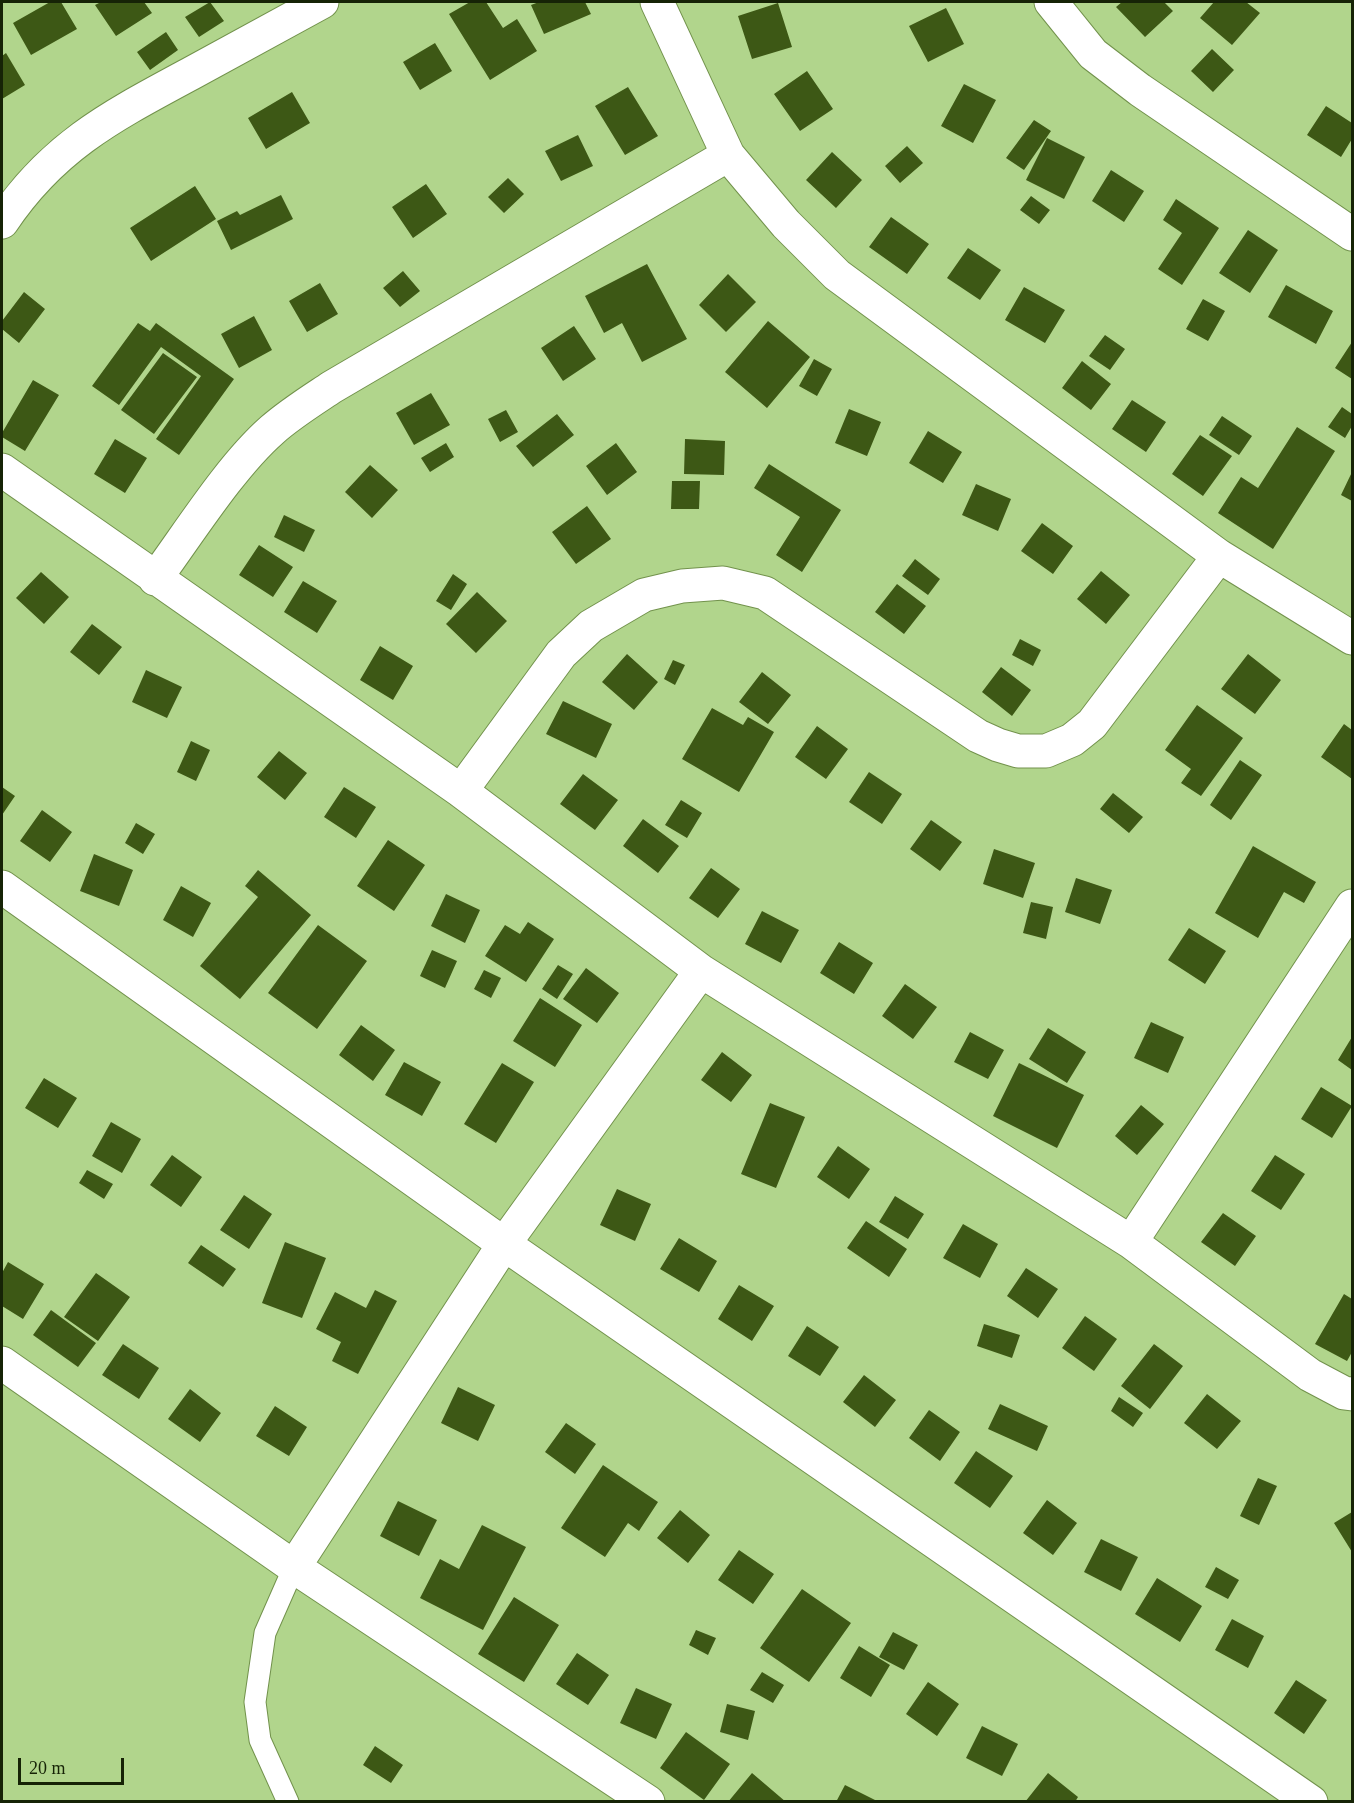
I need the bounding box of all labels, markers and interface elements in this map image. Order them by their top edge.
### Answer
scale bar [21,1746,128,1784]
text: 20 m [29,1758,66,1778]

